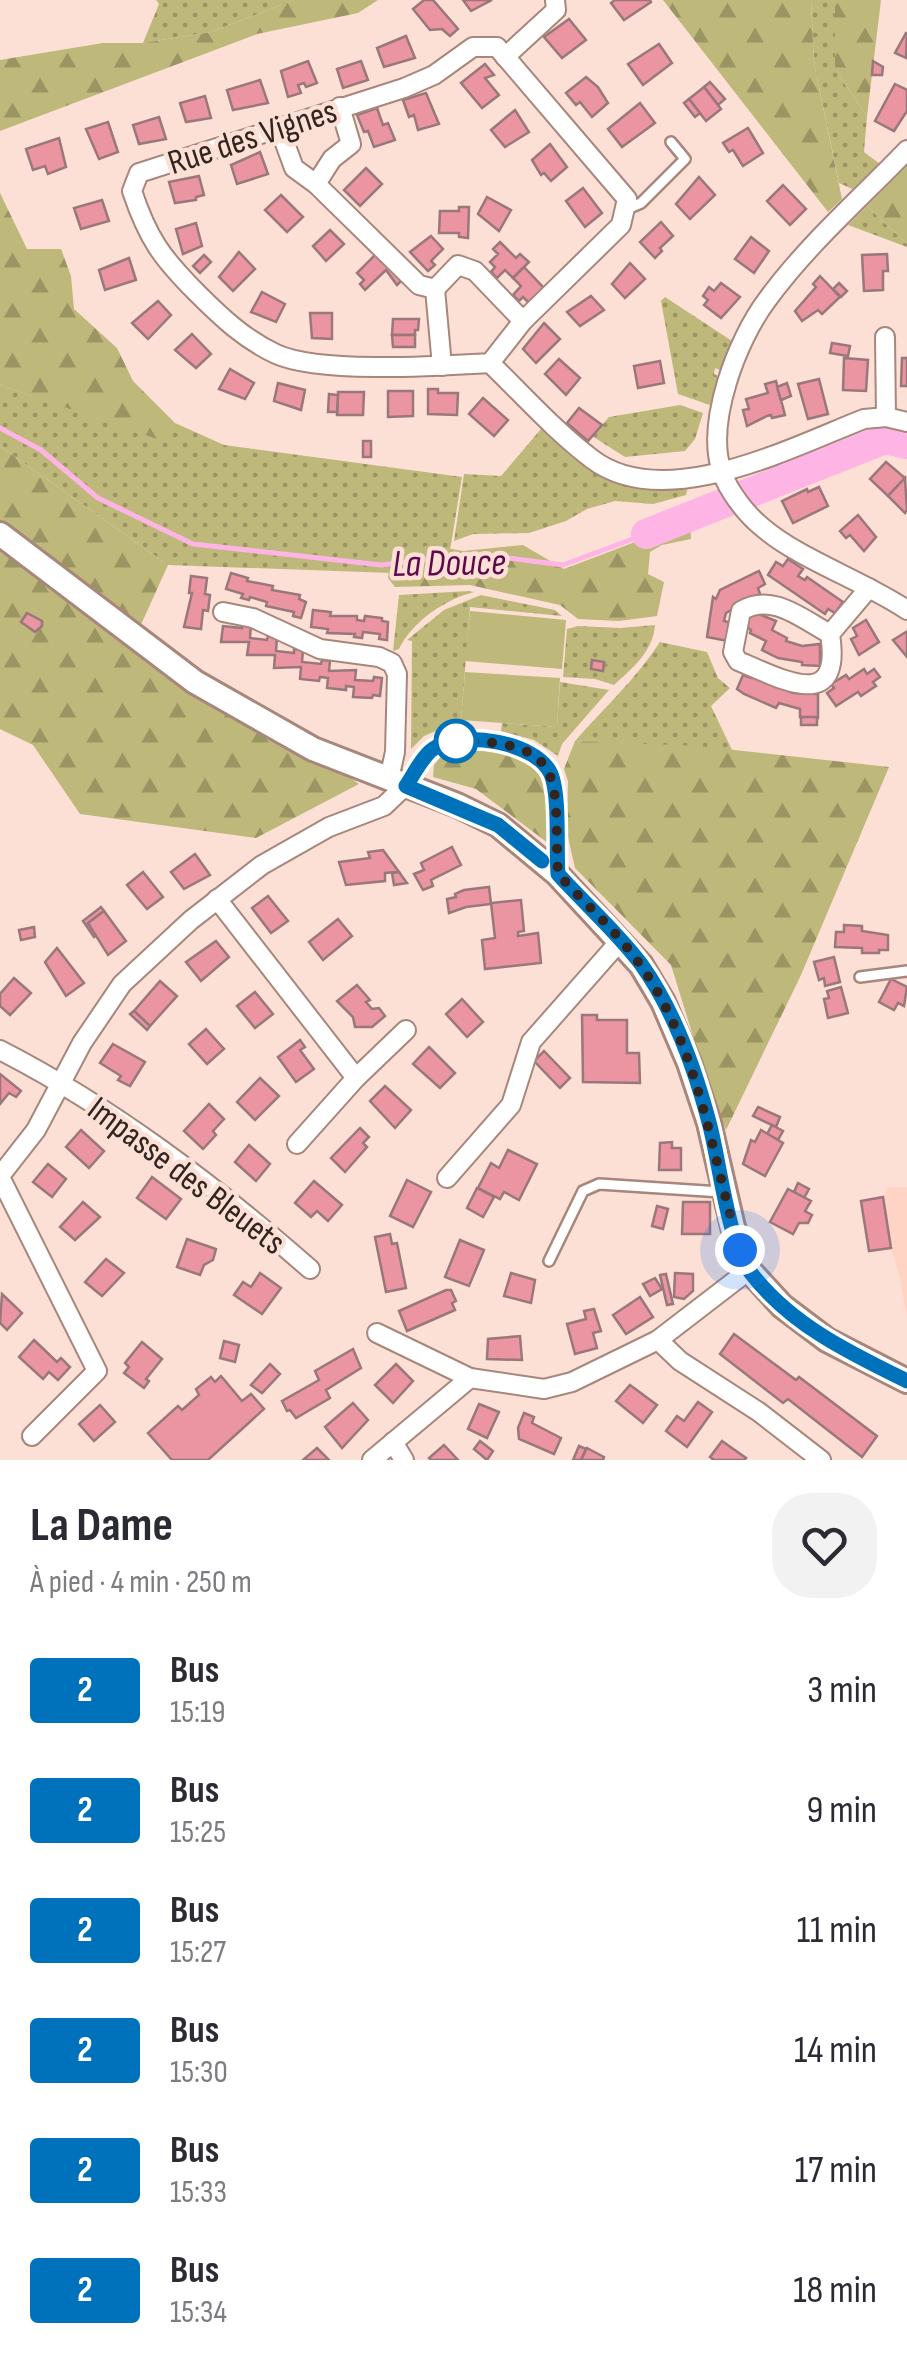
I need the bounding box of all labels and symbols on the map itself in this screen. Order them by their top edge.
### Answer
street label: Rue des Vignes [163,90,342,185]
water label: La Douce [392,540,506,587]
unlabelled marker [435,720,477,762]
street label: Impasse des Bleuets [79,1088,293,1265]
your location [715,1225,765,1275]

